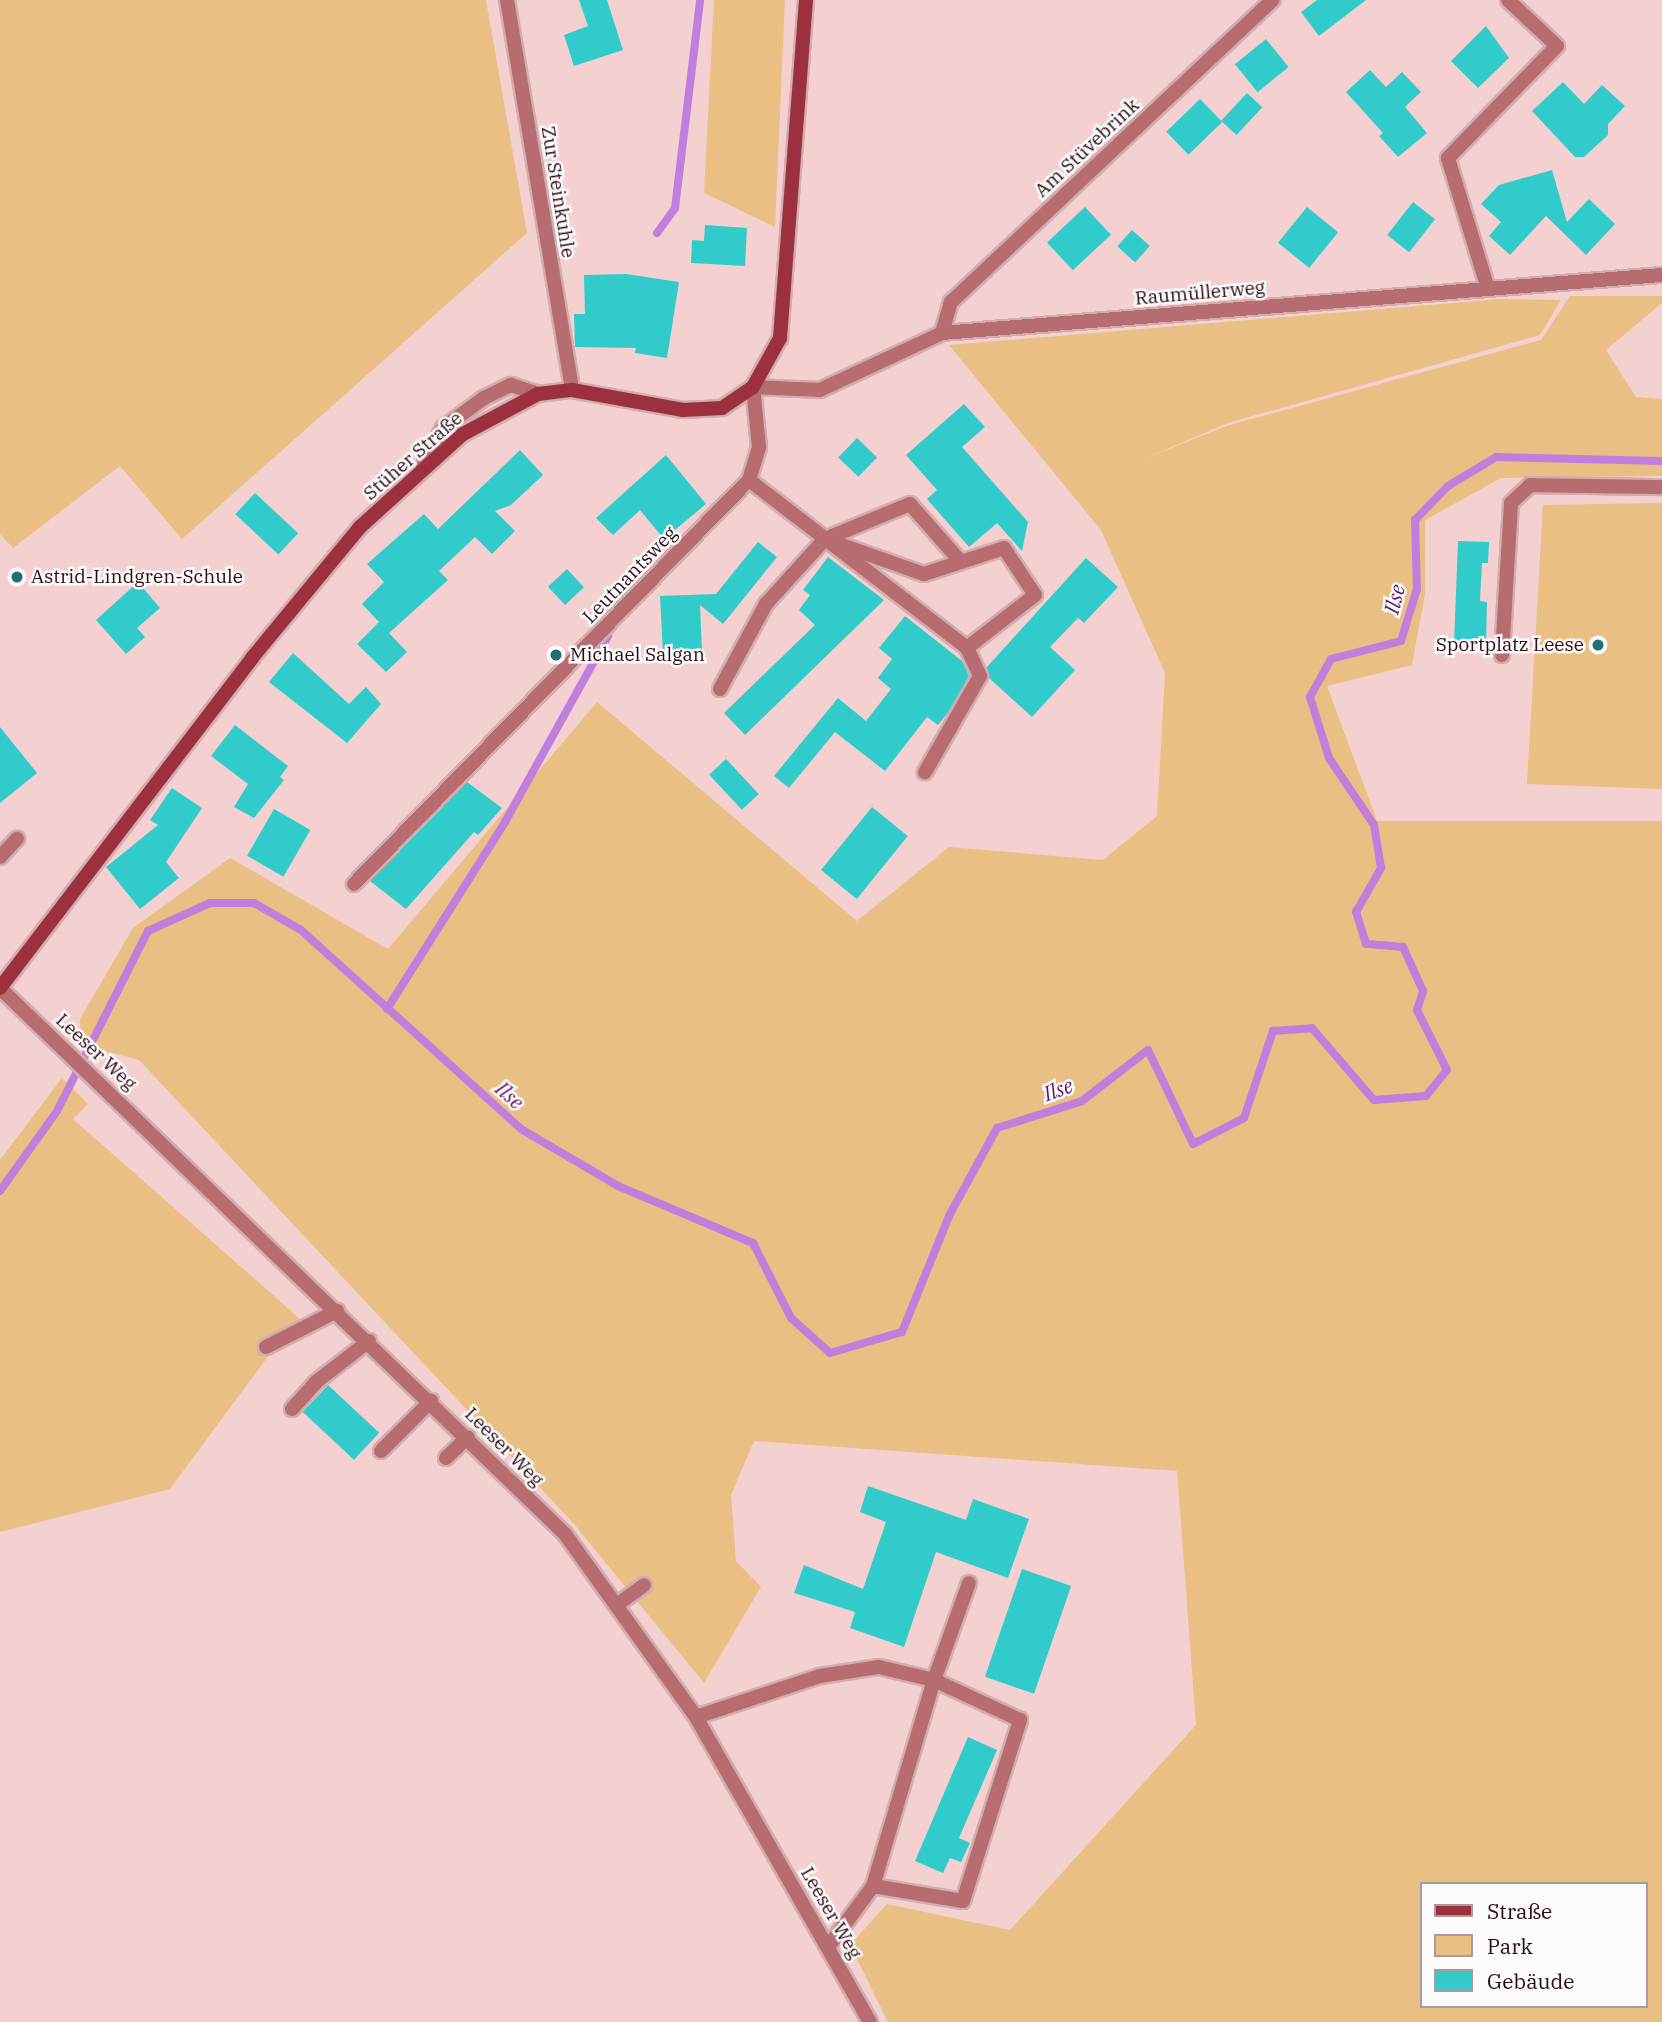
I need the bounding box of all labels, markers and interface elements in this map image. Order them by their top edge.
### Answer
street label: Am Stüvebrink [1030,94,1144,202]
street label: Zur Steinkuhle [536,124,580,260]
street label: Raumüllerweg [1134,276,1266,310]
street label: Stüher Straße [359,407,467,505]
street label: Leutnantsweg [578,522,682,628]
place label: Astrid-Lindgren-Schule [31,566,243,588]
marker: Astrid-Lindgren-Schule [9,569,25,585]
water label: Ilse [1378,582,1410,616]
place label: Sportplatz Leese [1436,634,1584,656]
marker: Sportplatz Leese [1590,637,1606,653]
place label: Michael Salgan [570,644,705,666]
marker: Michael Salgan [548,647,564,663]
street label: Leeser Weg [51,1009,141,1095]
water label: Ilse [1040,1072,1076,1106]
water label: Ilse [491,1076,529,1114]
street label: Leeser Weg [460,1403,548,1491]
street label: Leeser Weg [796,1863,866,1963]
legend [1420,1882,1648,2008]
text: Straße [1487,1897,1552,1925]
text: Park [1487,1932,1533,1960]
text: Gebäude [1487,1967,1575,1995]

